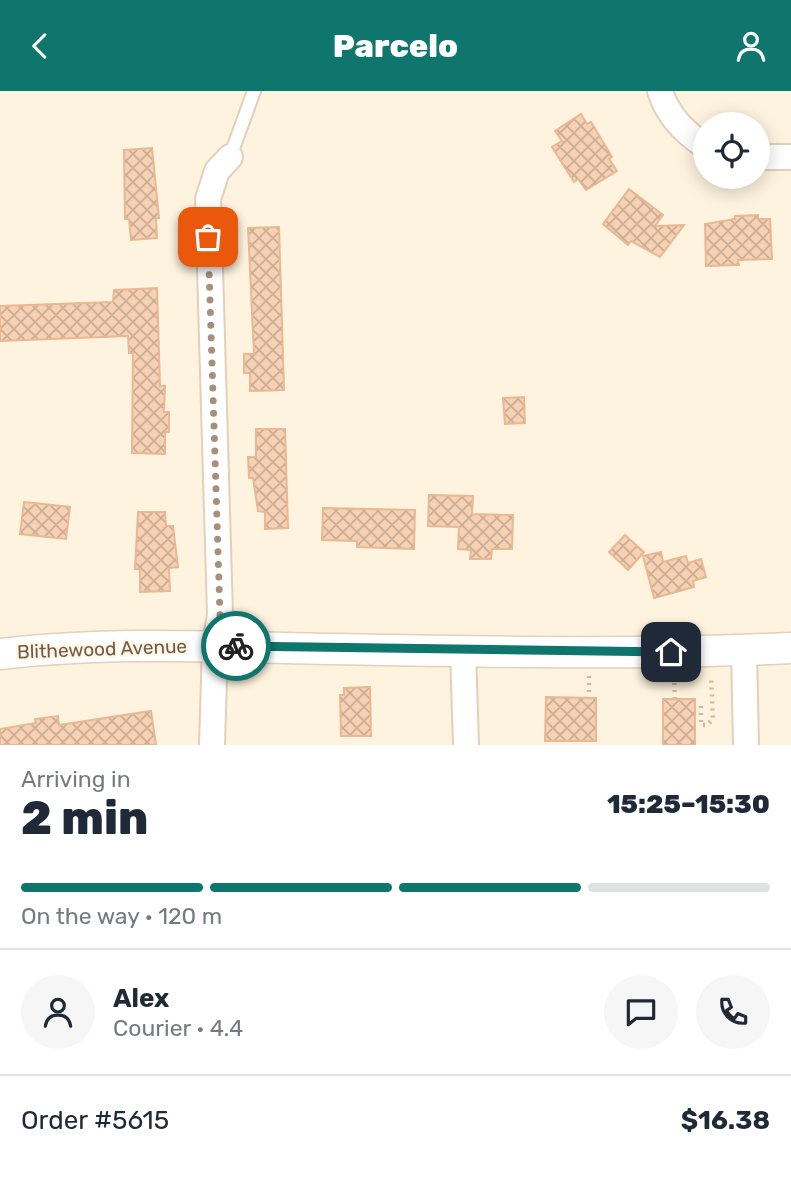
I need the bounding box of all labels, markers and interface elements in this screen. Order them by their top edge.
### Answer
icon: back [21,27,59,65]
text: Parcelo [333,27,458,65]
icon: person [732,27,770,65]
map controls [693,112,770,189]
button: locate [693,112,770,189]
pin [178,207,238,267]
icon: bag [189,218,227,256]
courier [201,611,271,681]
pin [641,622,701,682]
icon: bike [217,627,255,665]
icon: home [652,633,690,671]
street label: Blithewood Avenue [17,635,187,663]
text: Arriving in [21,765,131,793]
text: 15:25–15:30 [607,789,770,820]
text: 2 min [21,791,148,846]
text: On the way · 120 m [21,902,222,930]
button: person [21,975,95,1049]
button: chat [604,975,678,1049]
button: phone [696,975,770,1049]
text: Alex [113,983,169,1014]
text: Courier · 4.4 [113,1014,243,1042]
text: Order #5615 [21,1105,169,1136]
text: $16.38 [681,1105,770,1136]

